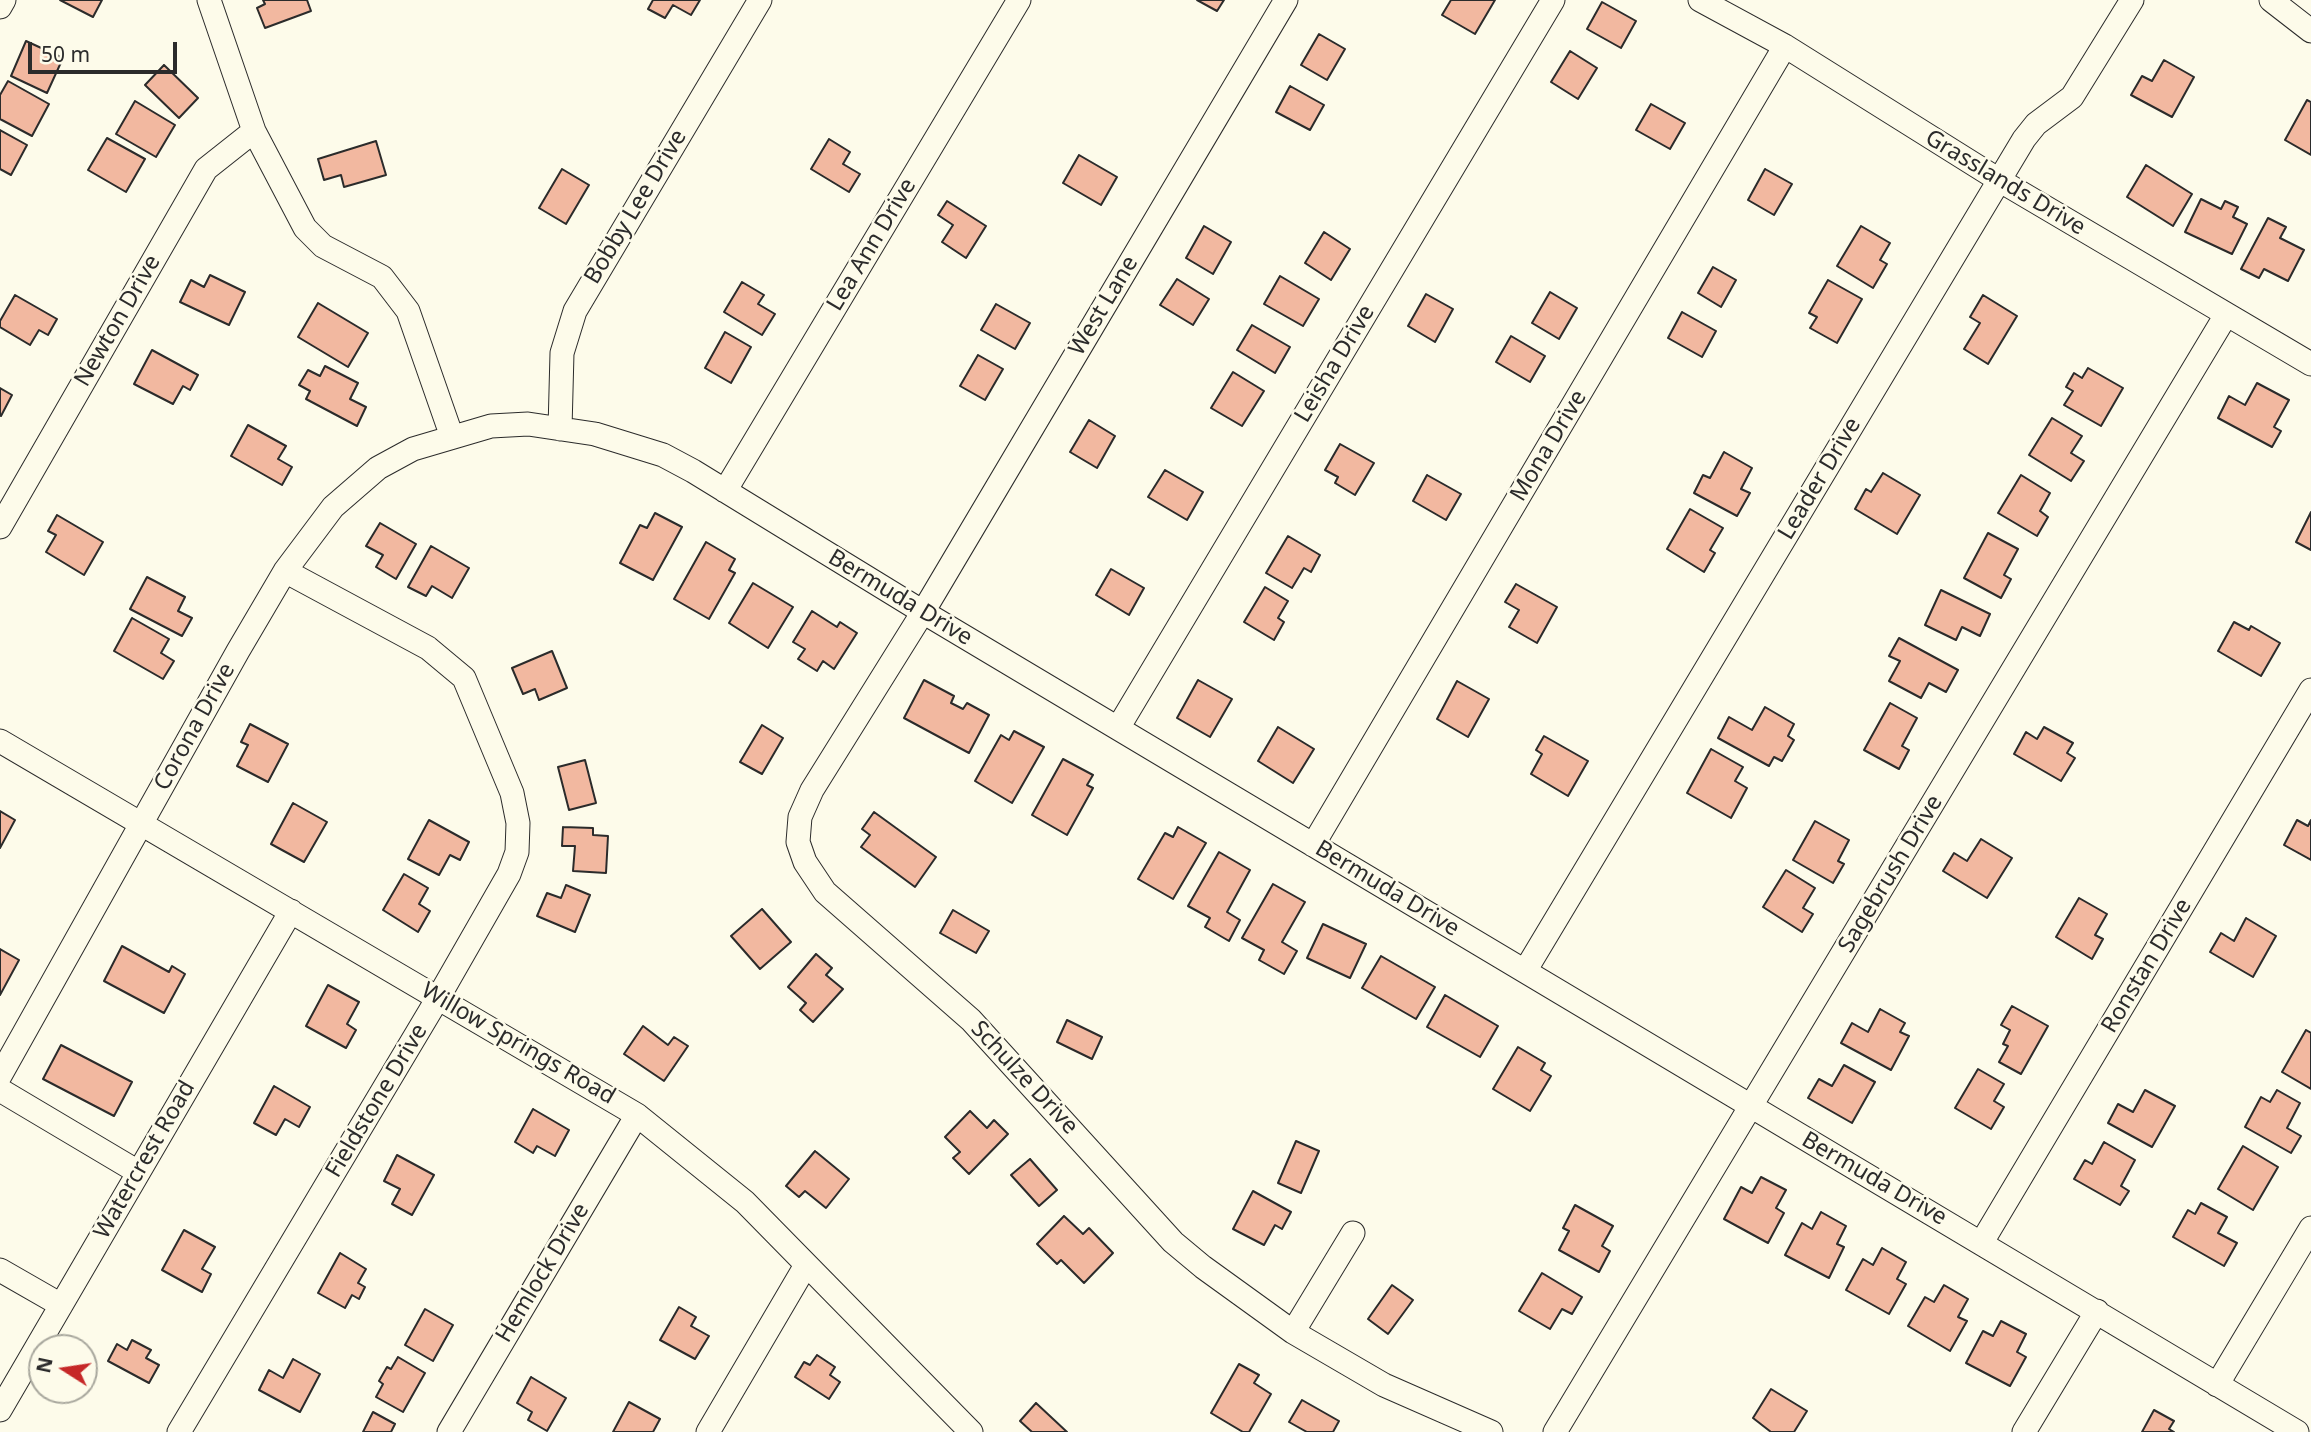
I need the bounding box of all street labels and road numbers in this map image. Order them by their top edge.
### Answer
street label: Grasslands Drive [1920,124,2090,242]
street label: Bobby Lee Drive [579,125,693,289]
street label: Lea Ann Drive [822,174,922,316]
street label: Newton Drive [69,250,167,392]
street label: West Lane [1063,251,1145,361]
street label: Leisha Drive [1289,300,1381,428]
street label: Mona Drive [1505,385,1593,507]
street label: Leader Drive [1773,413,1867,545]
street label: Bermuda Drive [823,544,977,652]
street label: Corona Drive [149,658,241,796]
street label: Sagebrush Drive [1833,790,1949,958]
street label: Bermuda Drive [1310,835,1464,943]
street label: Ronstan Drive [2096,894,2198,1038]
street label: Willow Springs Road [416,977,620,1111]
street label: Schulze Drive [965,1016,1083,1140]
street label: Fieldstone Drive [320,1019,434,1183]
street label: Watercrest Road [89,1076,201,1244]
street label: Bermuda Drive [1796,1126,1952,1232]
street label: Hemlock Drive [491,1198,595,1348]

